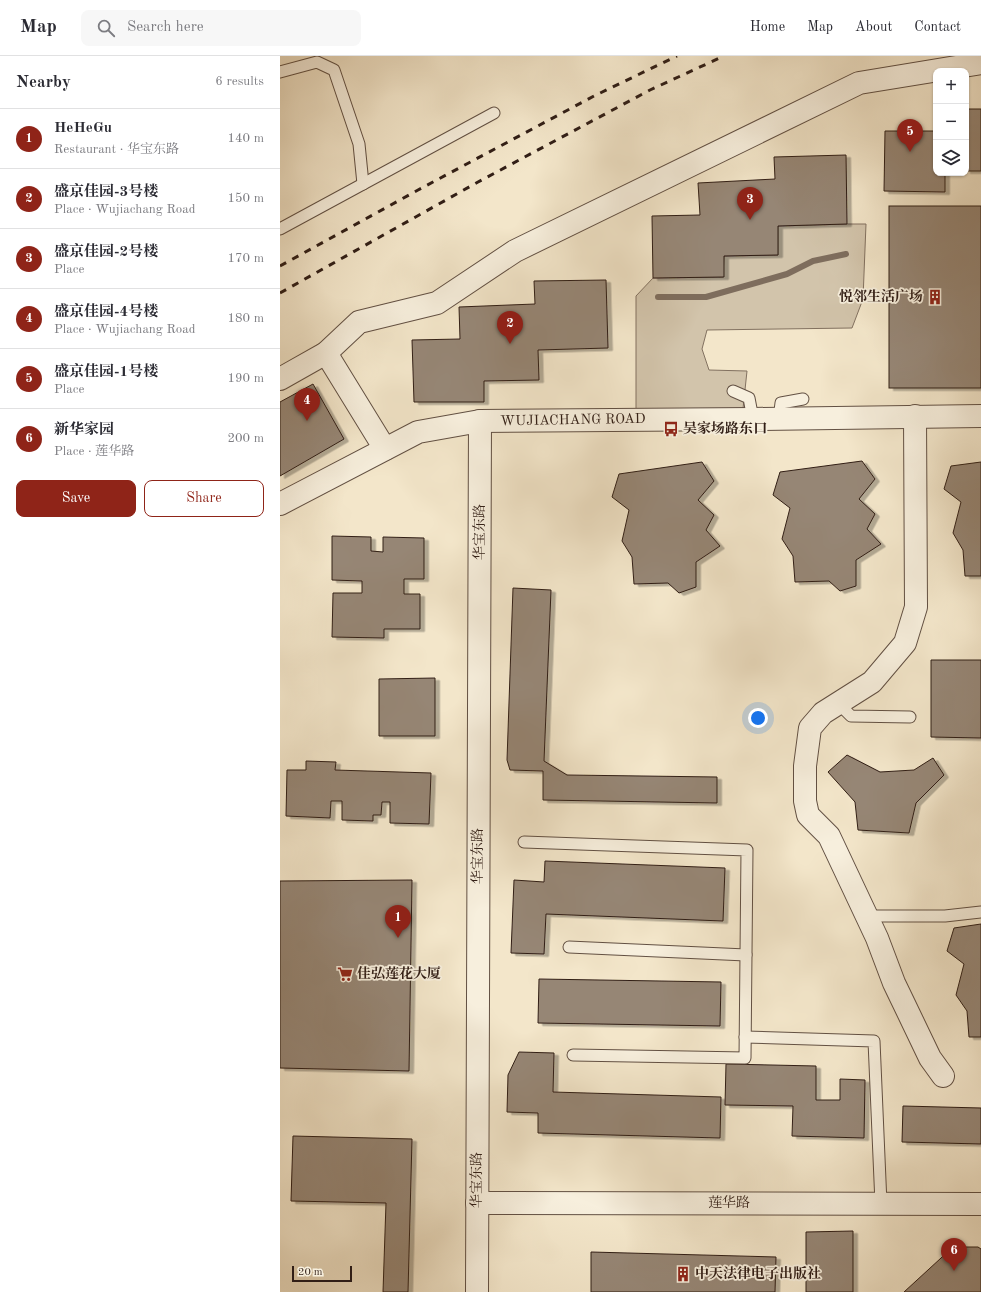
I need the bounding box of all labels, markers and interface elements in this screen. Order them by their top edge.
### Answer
search box [81,10,361,46]
icon: search [95,17,117,39]
text: Map [20,18,57,37]
text: Search here [127,20,204,35]
text: Home [750,20,785,34]
text: Map [807,20,833,34]
text: About [855,20,892,34]
text: Contact [914,20,961,34]
map controls [933,68,969,176]
button: + [933,68,969,104]
text: Nearby [16,74,71,91]
text: 6 results [215,75,264,88]
button: − [933,104,969,140]
pin: 5 [897,119,923,152]
text: HeHeGu [54,121,112,136]
text: 1 [25,132,33,145]
text: 140 m [227,132,264,145]
button: layers [933,140,969,176]
text: Restaurant · 华宝东路 [54,143,179,156]
text: 盛京佳园-3号楼 [54,185,158,200]
pin: 3 [737,187,763,220]
text: 2 [25,192,33,205]
text: 150 m [227,192,264,205]
text: Place · Wujiachang Road [54,203,196,216]
text: 盛京佳园-2号楼 [54,245,158,260]
text: 3 [25,252,33,265]
text: 170 m [227,252,264,265]
text: Place [54,263,84,276]
place label: 悦邻生活广场 [839,288,923,304]
building icon: 悦邻生活广场 [926,288,944,306]
text: 盛京佳园-4号楼 [54,305,158,320]
pin: 2 [497,311,523,344]
text: 4 [25,312,33,325]
text: 180 m [227,312,264,325]
text: Place · Wujiachang Road [54,323,196,336]
text: 盛京佳园-1号楼 [54,365,158,380]
text: 5 [25,372,33,385]
text: 190 m [227,372,264,385]
text: Place [54,383,84,396]
pin: 4 [294,388,320,421]
street label: WUJIACHANG ROAD [500,412,646,428]
bus stop icon: 吴家场路东口 [662,420,680,438]
place label: 吴家场路东口 [683,420,767,436]
text: 新华家园 [54,423,114,438]
text: 6 [25,432,33,445]
text: 200 m [227,432,264,445]
text: Place · 莲华路 [54,445,134,458]
button: Save [16,480,136,517]
button: Share [144,480,264,517]
street label: 华宝东路 [472,504,487,560]
your location [748,708,768,728]
street label: 华宝东路 [470,828,485,884]
pin: 1 [385,905,411,938]
supermarket icon: 佳弘莲花大厦 [336,965,354,983]
place label: 佳弘莲花大厦 [357,966,441,981]
street label: 华宝东路 [469,1152,484,1208]
street label: 莲华路 [708,1195,750,1210]
pin: 6 [941,1238,967,1271]
scale bar [292,1264,352,1283]
building icon: 中天法律电子出版社 [674,1265,692,1283]
place label: 中天法律电子出版社 [695,1266,821,1281]
text: 20 m [298,1267,323,1278]

